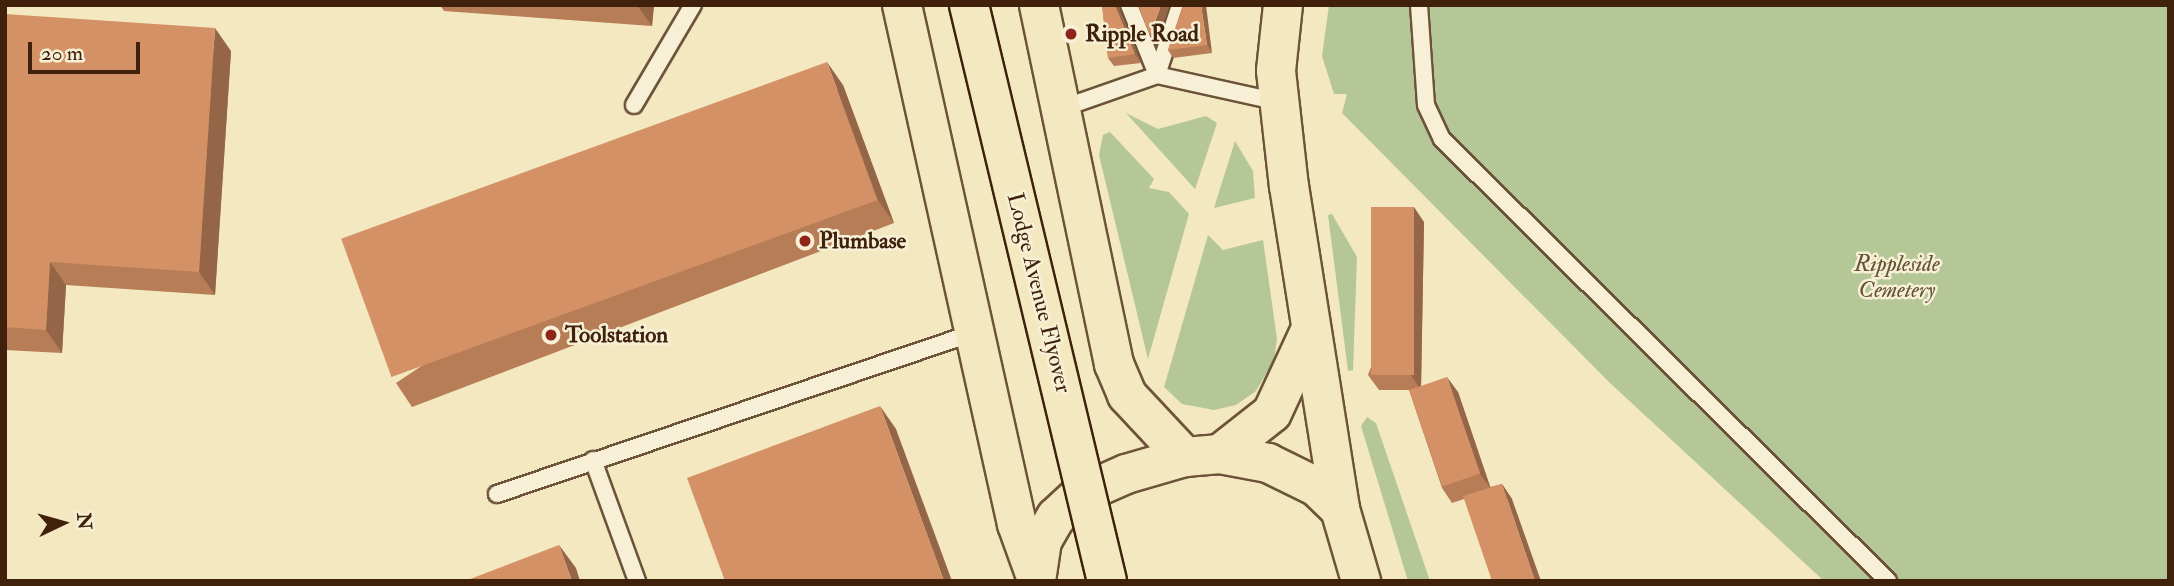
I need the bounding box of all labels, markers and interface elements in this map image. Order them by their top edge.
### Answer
place label: Ripple Road [1085,20,1199,48]
marker: Ripple Road [1063,26,1079,42]
scale bar [32,28,144,72]
text: 20 m [41,40,83,67]
street label: Lodge Avenue Flyover [1001,190,1077,396]
place label: Plumbase [819,227,906,255]
marker: Plumbase [797,233,813,249]
park label: Rippleside Cemetery [1854,250,1940,304]
place label: Toolstation [565,321,668,349]
marker: Toolstation [543,327,559,343]
north arrow [28,488,98,558]
text: N [71,512,97,531]

